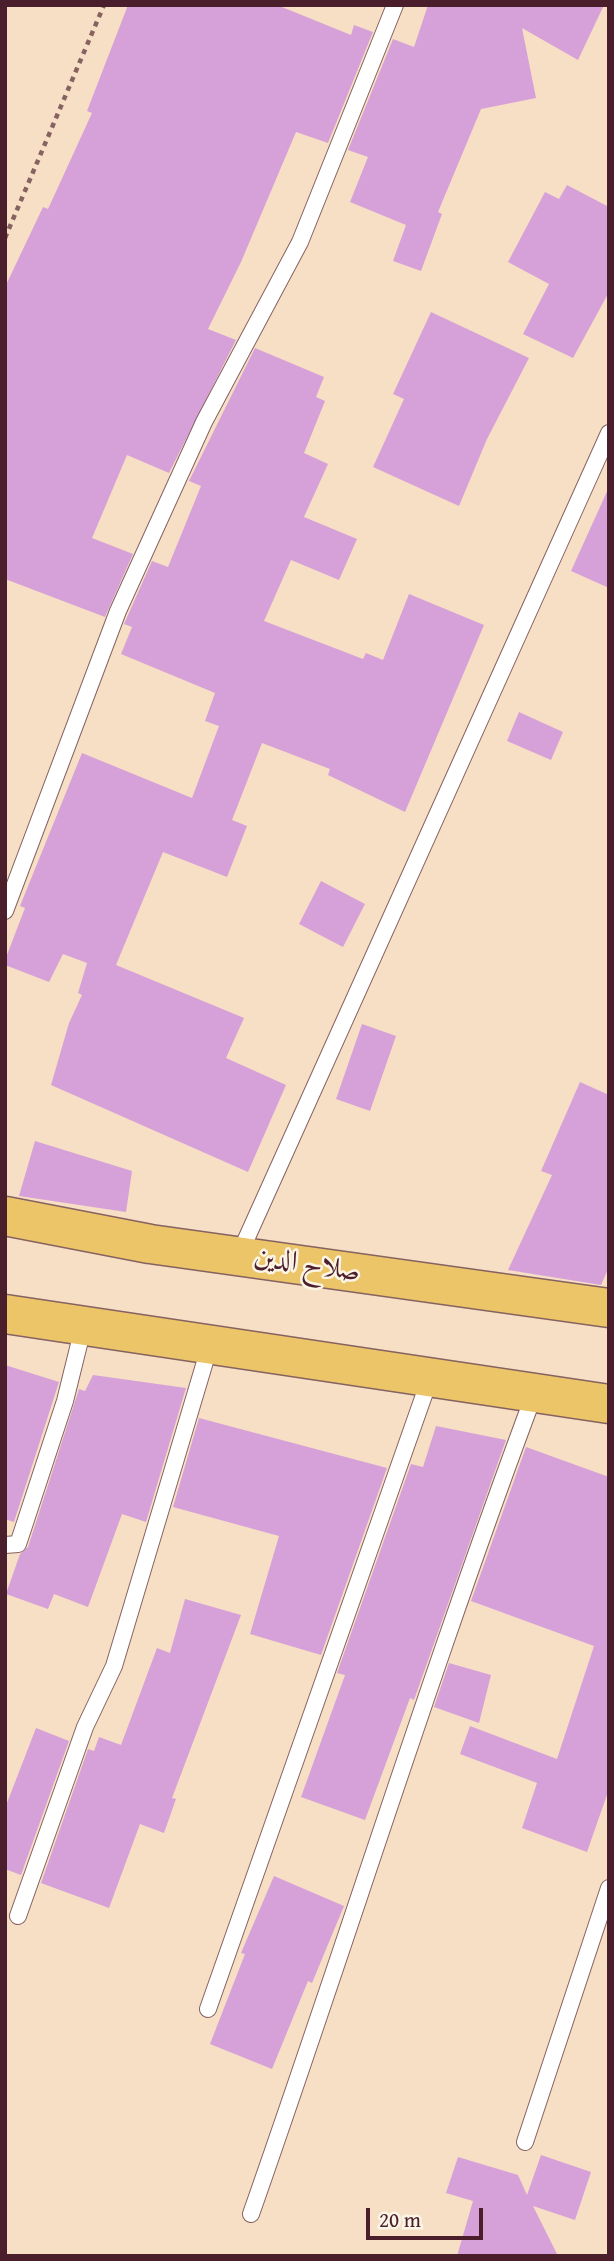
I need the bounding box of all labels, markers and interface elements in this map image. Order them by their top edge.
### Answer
street label: صلاح الدين [252,1240,362,1290]
scale bar [369,2194,486,2238]
text: 20 m [379,2204,421,2235]

